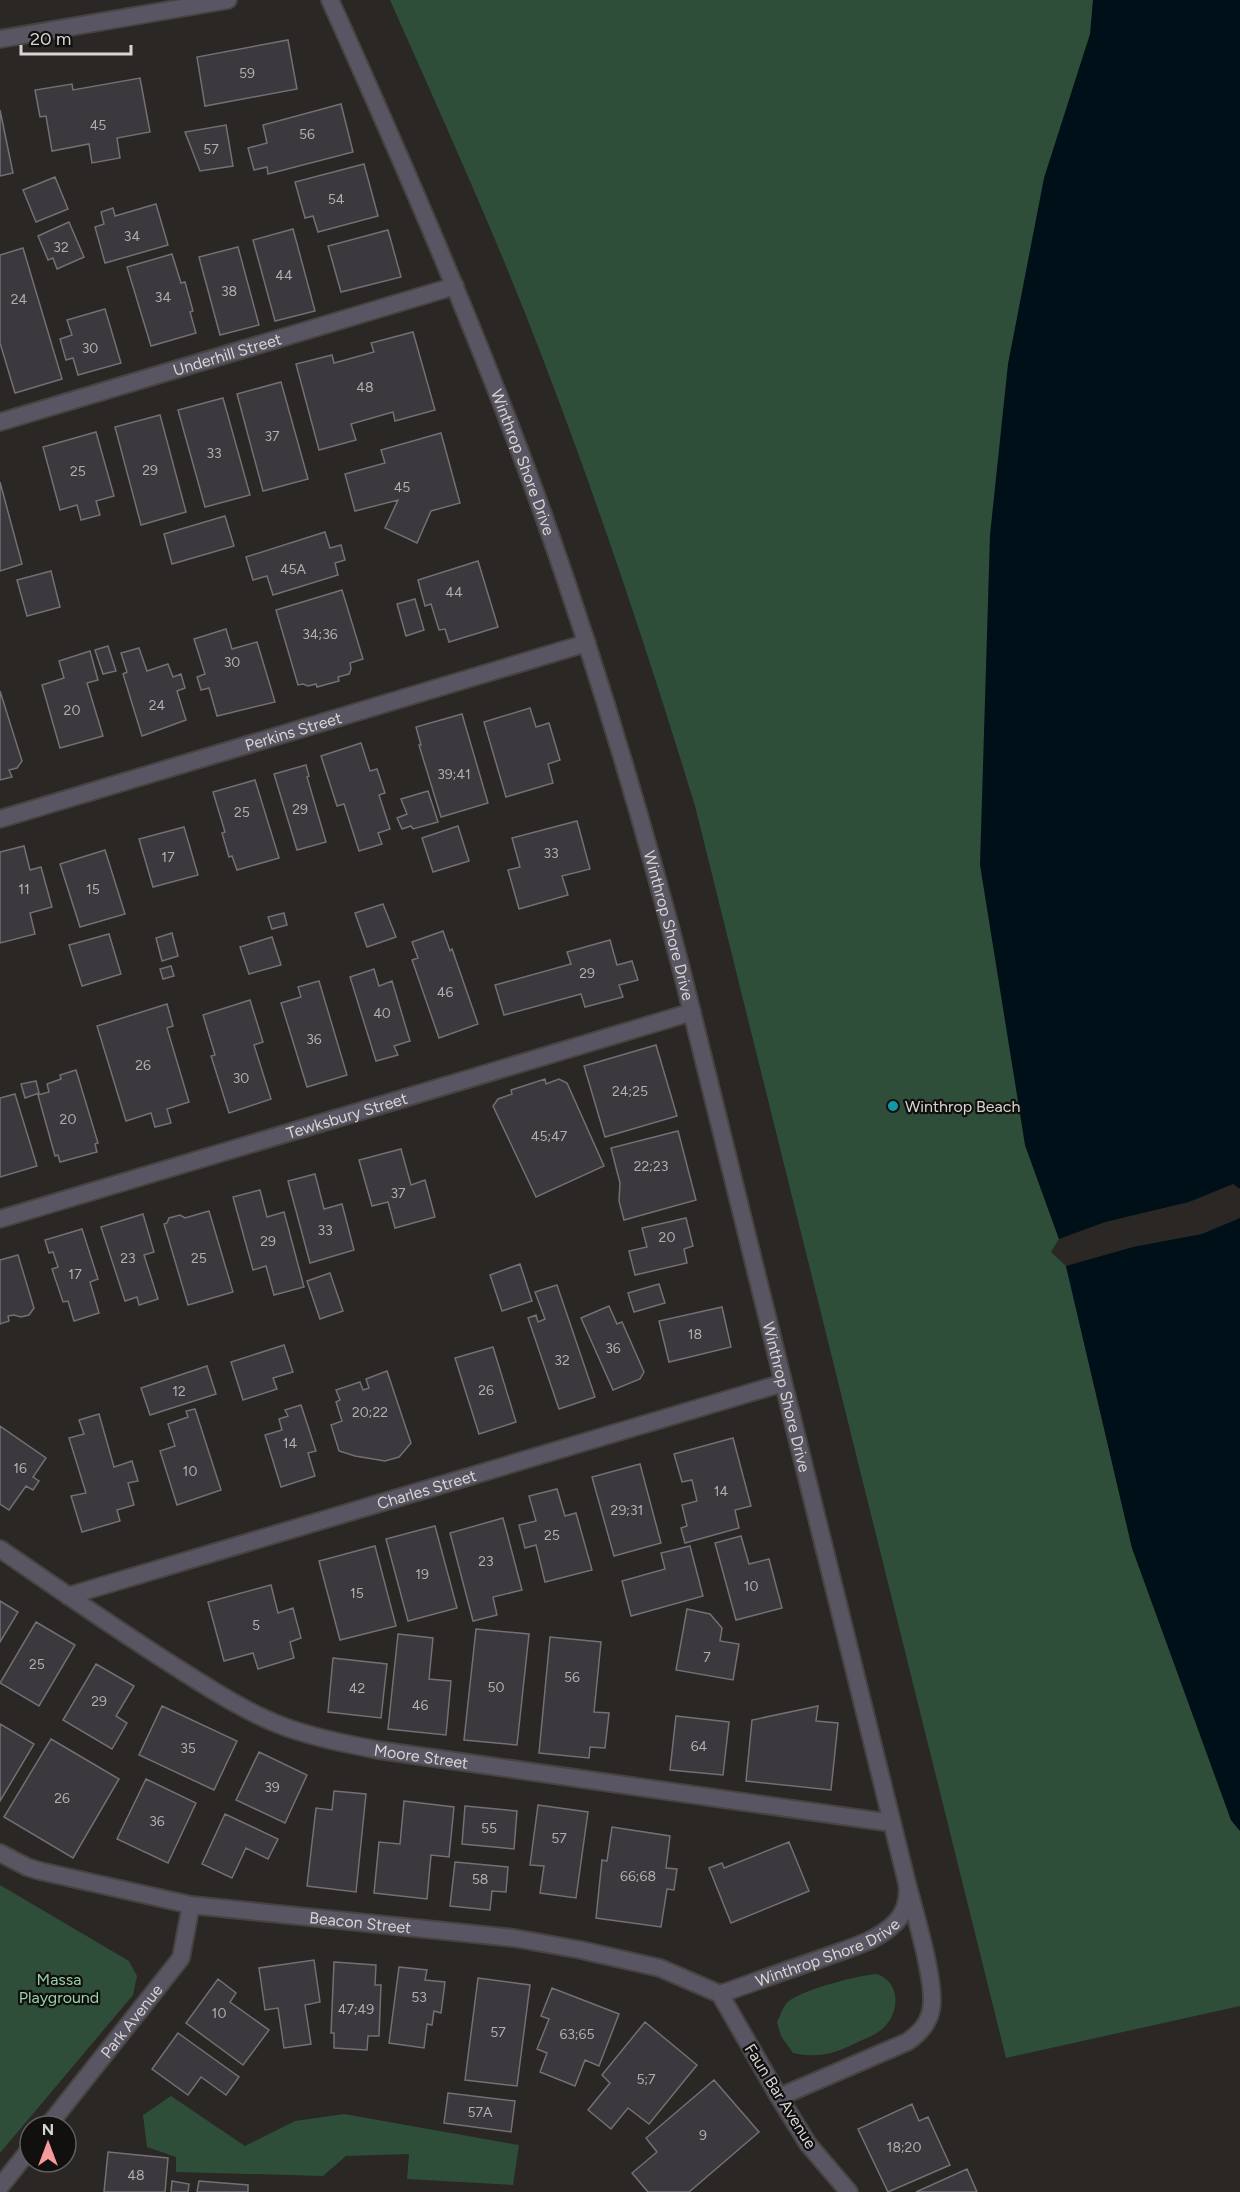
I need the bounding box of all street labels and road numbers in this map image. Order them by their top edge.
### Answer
street label: Underhill Street [171,329,284,380]
street label: Winthrop Shore Drive [487,387,559,538]
street label: Perkins Street [243,708,344,755]
street label: Winthrop Shore Drive [640,848,698,1003]
street label: Tewksbury Street [284,1089,410,1143]
street label: Winthrop Shore Drive [759,1320,814,1475]
street label: Charles Street [375,1466,478,1513]
street label: Moore Street [373,1741,469,1773]
street label: Beacon Street [308,1908,412,1937]
street label: Winthrop Shore Drive [753,1915,904,1991]
street label: Park Avenue [97,1980,167,2062]
street label: Faun Bar Avenue [741,2040,821,2152]

